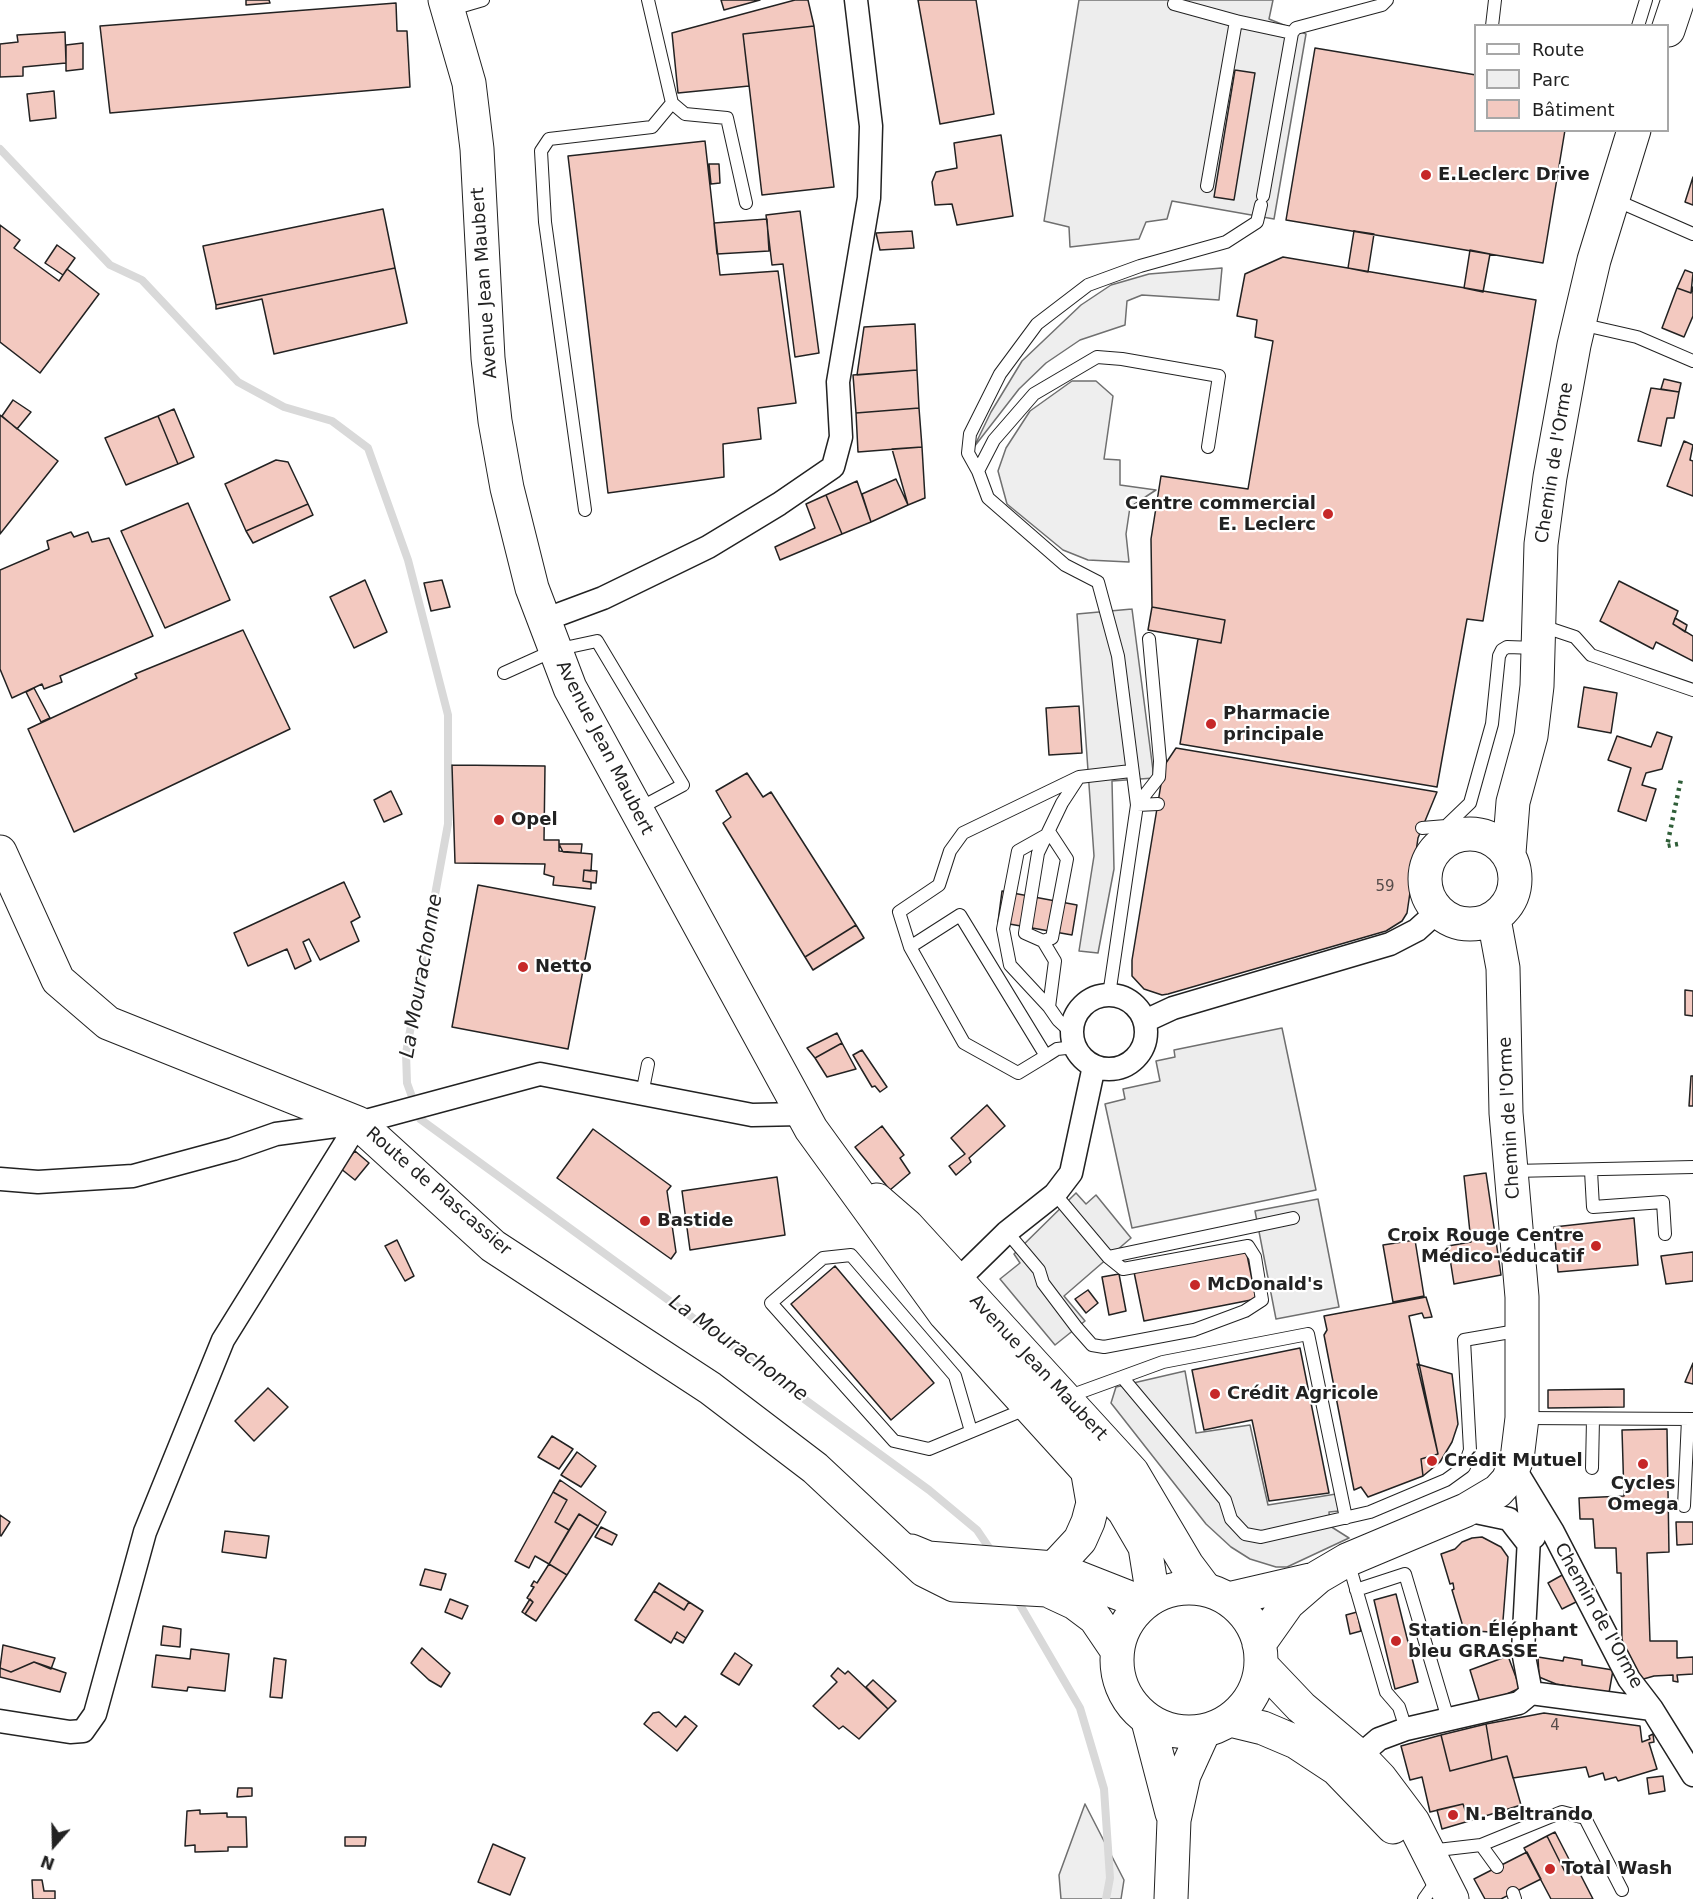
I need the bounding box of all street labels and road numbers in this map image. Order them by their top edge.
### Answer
street label: Avenue Jean Maubert [468,186,502,380]
street label: Chemin de l'Orme [1532,381,1578,545]
street label: Avenue Jean Maubert [551,658,657,838]
street label: Chemin de l'Orme [1495,1036,1525,1200]
street label: Route de Plascassier [361,1123,515,1261]
street label: Avenue Jean Maubert [965,1290,1111,1446]
street label: Chemin de l'Orme [1549,1540,1647,1692]

